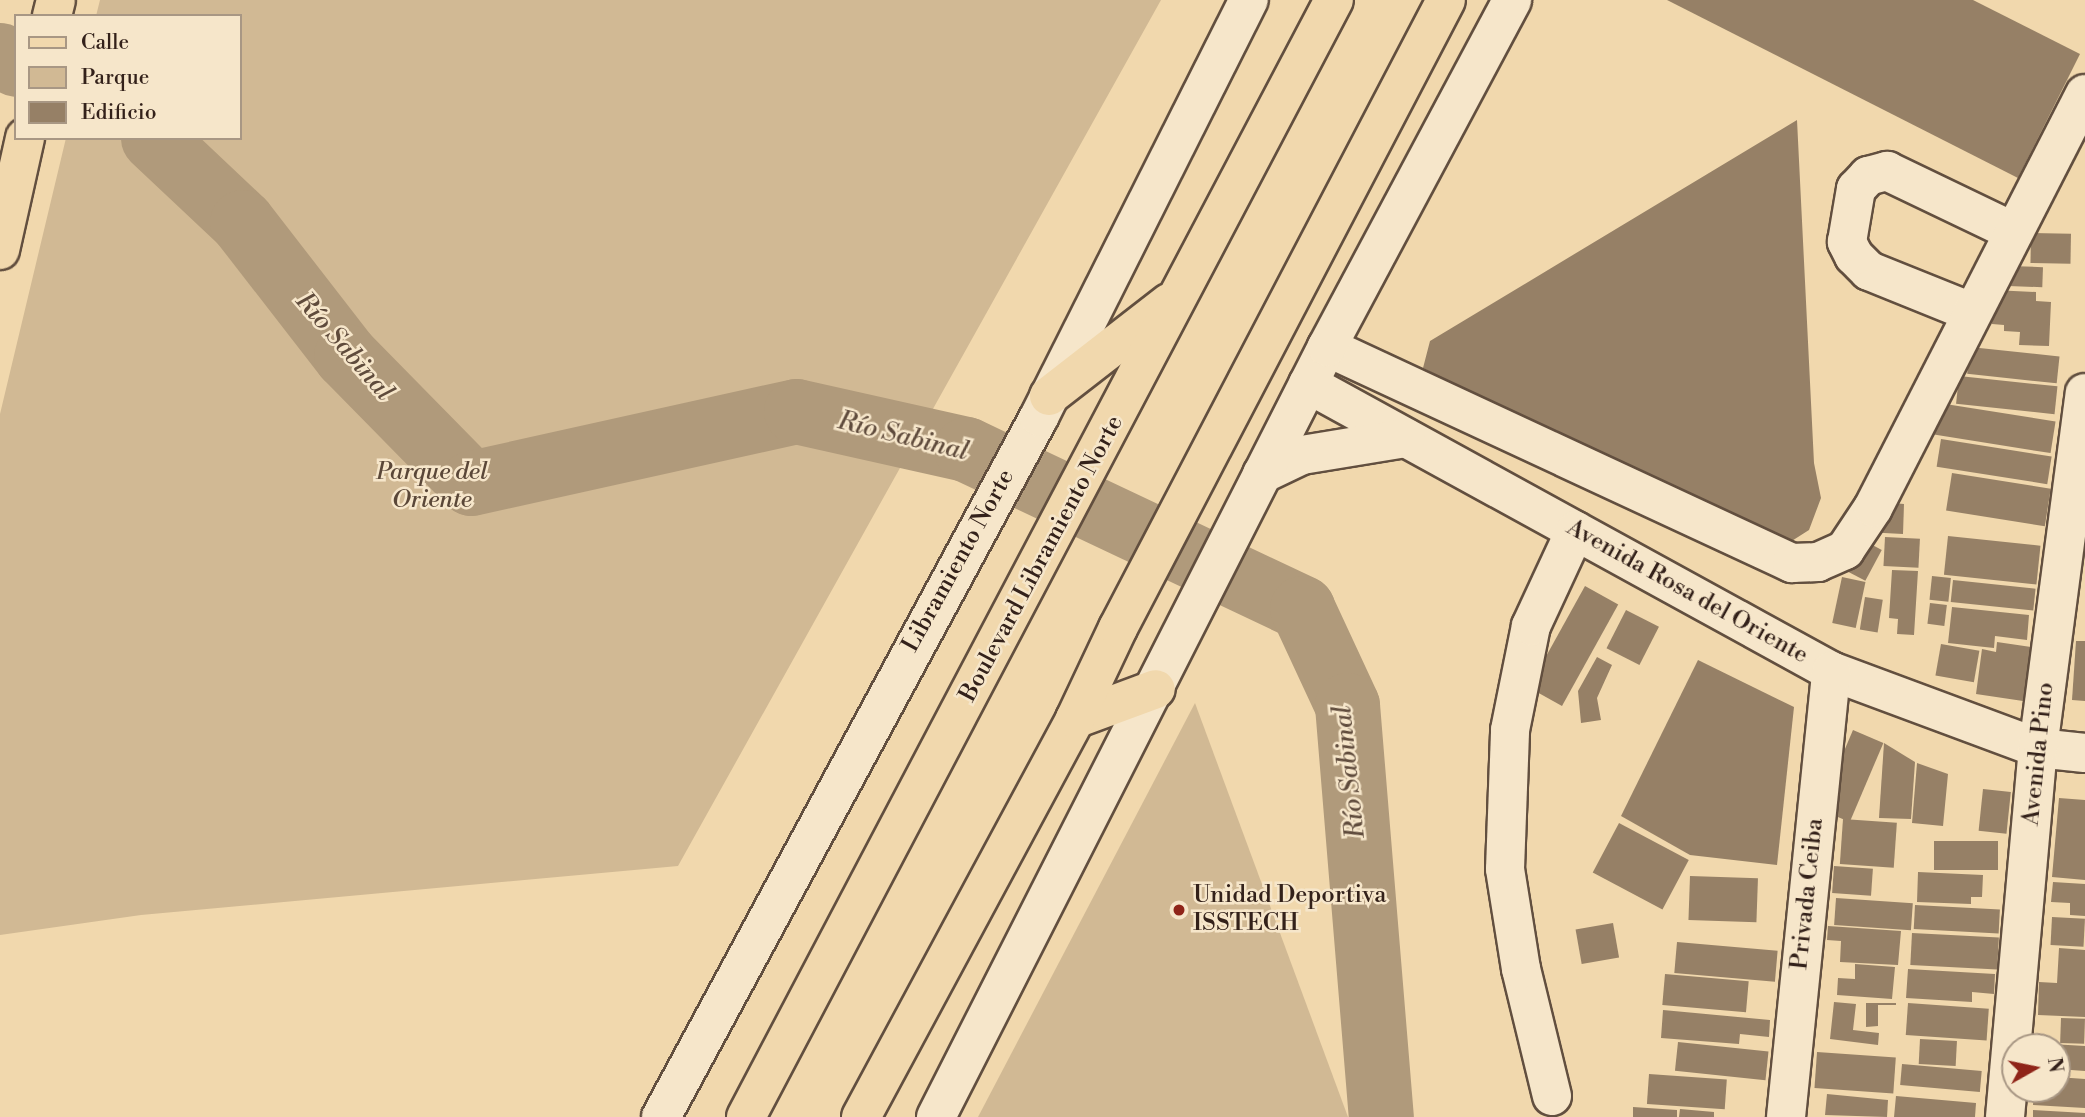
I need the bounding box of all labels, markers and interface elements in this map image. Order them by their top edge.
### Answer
legend [14,14,242,140]
text: Calle [81,30,129,56]
text: Parque [81,65,149,91]
text: Edificio [81,100,157,126]
water label: Río Sabinal [288,286,400,408]
water label: Río Sabinal [834,406,972,468]
street label: Boulevard Libramiento Norte [954,411,1130,707]
park label: Parque del Oriente [376,459,488,515]
street label: Libramiento Norte [897,465,1021,657]
street label: Avenida Rosa del Oriente [1561,514,1813,670]
street label: Avenida Pino [2017,681,2061,827]
water label: Río Sabinal [1327,704,1373,840]
street label: Privada Ceiba [1786,817,1830,971]
place label: Unidad Deportiva ISSTECH [1193,882,1386,938]
marker: Unidad Deportiva ISSTECH [1171,902,1187,918]
north arrow [2001,1033,2071,1103]
text: N [2042,1056,2068,1074]

